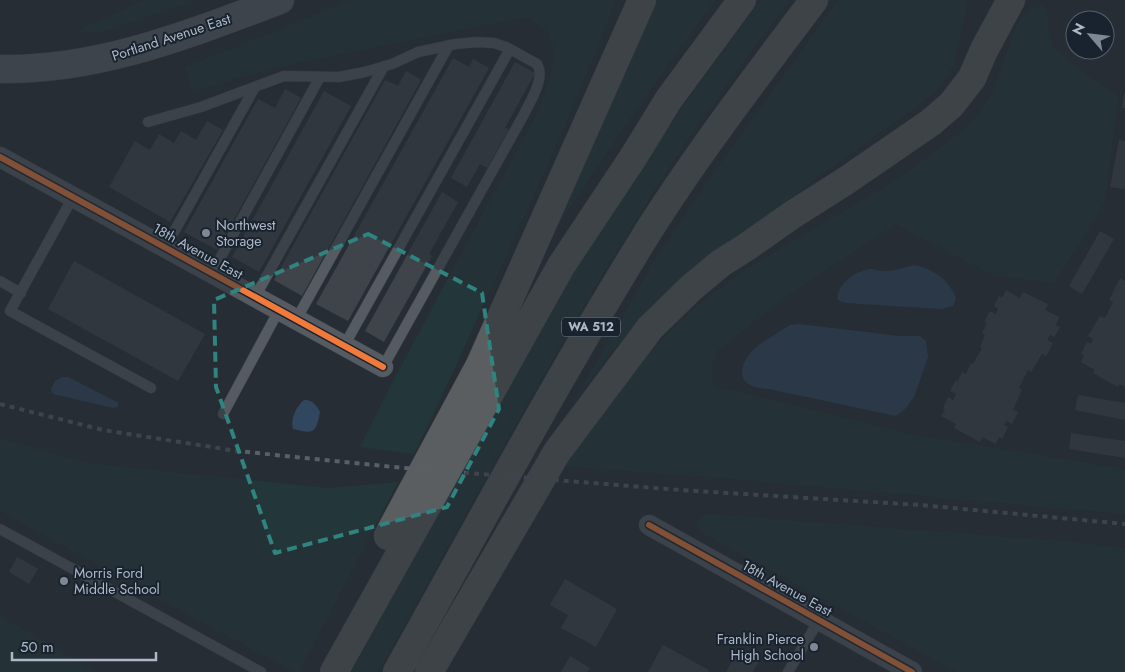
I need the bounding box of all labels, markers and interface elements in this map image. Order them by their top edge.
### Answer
street label: Portland Avenue East [109,8,234,66]
north arrow [1065,10,1115,60]
text: N [1067,19,1090,39]
place label: Northwest Storage [216,215,276,251]
street label: 18th Avenue East [149,218,247,284]
marker: Northwest Storage [200,227,212,239]
road number: WA 512 [562,318,620,337]
street label: 18th Avenue East [738,555,836,621]
place label: Morris Ford Middle School [74,563,160,599]
marker: Morris Ford Middle School [58,575,70,587]
place label: Franklin Pierce High School [717,629,804,665]
scale bar [12,630,156,662]
text: 50 m [20,636,54,658]
marker: Franklin Pierce High School [808,641,820,653]

